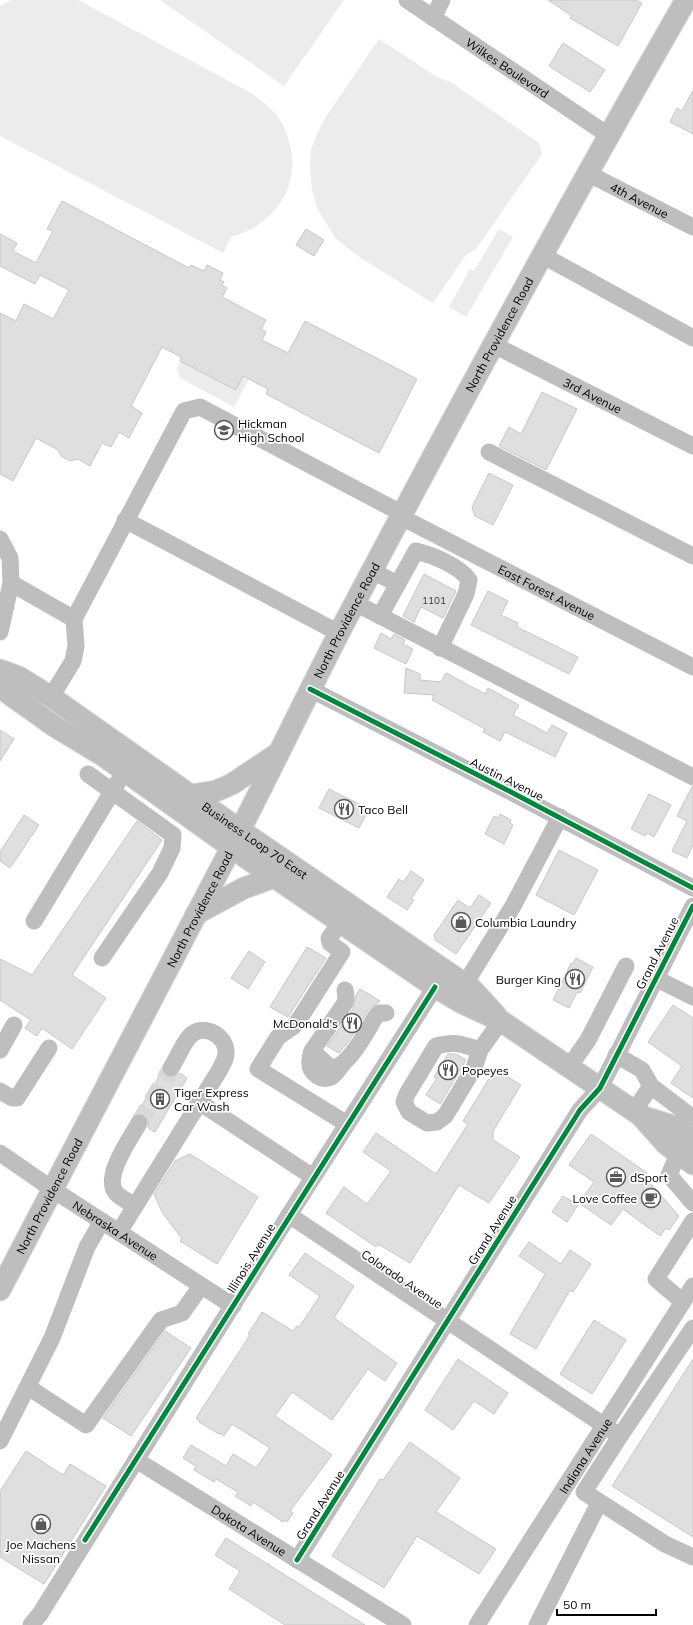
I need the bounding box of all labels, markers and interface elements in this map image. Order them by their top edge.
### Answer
street label: Wilkes Boulevard [463,34,552,101]
street label: 4th Avenue [608,179,671,221]
street label: North Providence Road [462,274,536,395]
street label: 3rd Avenue [561,374,625,416]
place label: Hickman High School [238,416,304,445]
school or university icon: Hickman High School [213,419,235,441]
street label: North Providence Road [310,560,383,681]
street label: East Forest Avenue [496,561,598,623]
house number: 1101 [422,594,446,607]
street label: Austin Avenue [468,754,546,804]
street label: Business Loop 70 East [199,798,311,882]
restaurant icon: Taco Bell [333,798,355,820]
place label: Taco Bell [358,802,408,817]
street label: North Providence Road [163,849,236,970]
shop icon: Columbia Laundry [450,911,472,933]
street label: Grand Avenue [632,914,682,992]
place label: Columbia Laundry [475,915,577,930]
restaurant icon: Burger King [564,968,586,990]
place label: Burger King [496,972,561,987]
restaurant icon: McDonald's [341,1012,363,1034]
place label: McDonald's [273,1016,338,1031]
restaurant icon: Popeyes [437,1059,459,1081]
place label: Popeyes [462,1063,509,1078]
place label: Tiger Express Car Wash [174,1085,249,1114]
building icon: Tiger Express Car Wash [149,1088,171,1110]
street label: North Providence Road [12,1135,85,1256]
office icon: dSport [605,1166,627,1188]
place label: dSport [630,1170,668,1185]
cafe icon: Love Coffee [640,1187,662,1209]
place label: Love Coffee [572,1191,637,1206]
street label: Grand Avenue [465,1192,519,1268]
street label: Nebraska Avenue [70,1197,161,1263]
street label: Illinois Avenue [224,1220,278,1296]
street label: Colorado Avenue [358,1246,446,1312]
street label: Indiana Avenue [555,1415,615,1496]
street label: Grand Avenue [293,1467,347,1543]
street label: Dakota Avenue [209,1501,289,1559]
shop icon: Joe Machens Nissan [30,1513,52,1535]
place label: Joe Machens Nissan [6,1537,76,1566]
scale bar [557,1591,656,1617]
text: 50 m [563,1597,591,1612]

